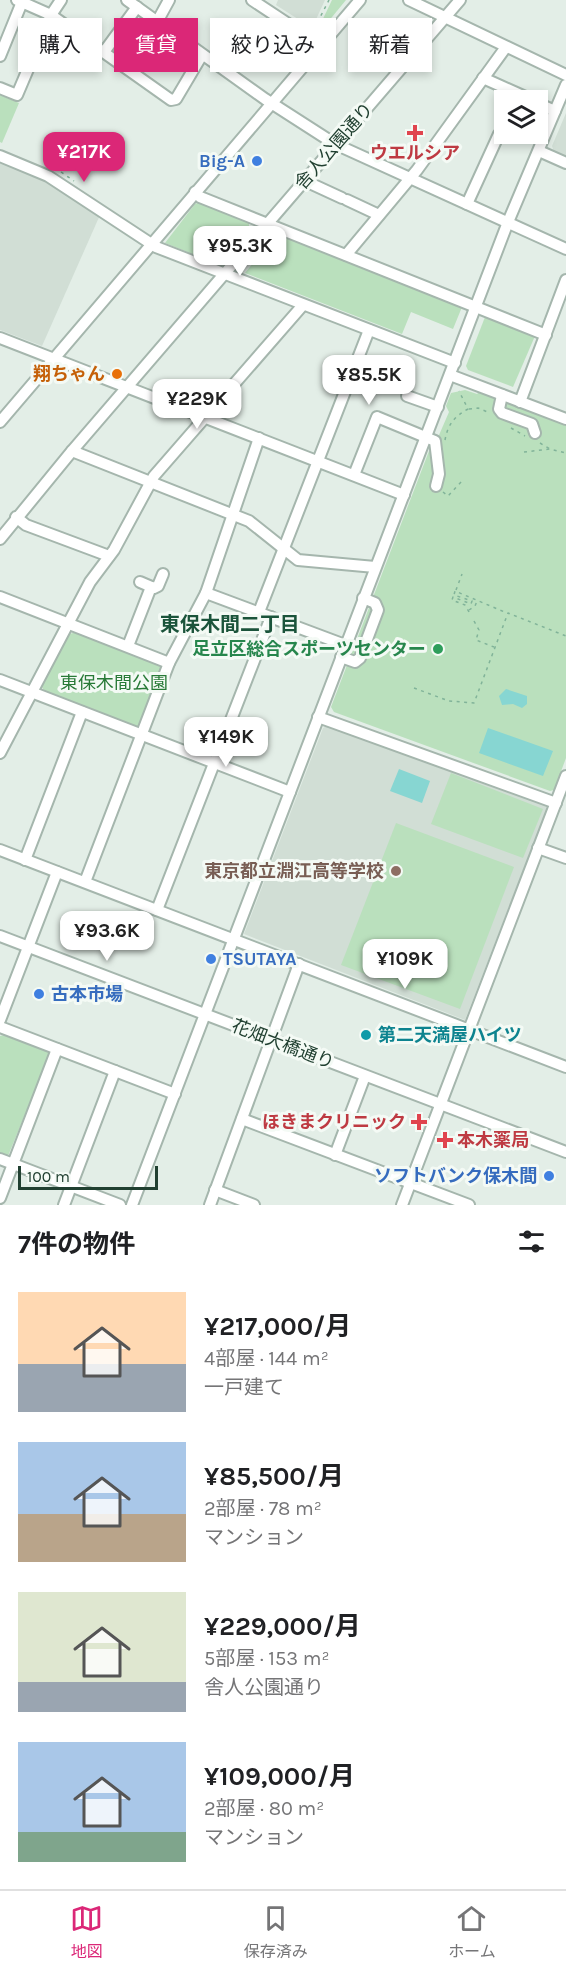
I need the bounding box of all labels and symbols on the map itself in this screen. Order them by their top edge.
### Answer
street label: 舎人公園通り [290,98,378,194]
marker: ウエルシア [408,126,422,140]
pin: ¥217K [42,132,126,183]
place label: ウエルシア [370,142,460,164]
place label: Big-A [199,150,245,172]
marker: Big-A [250,154,264,168]
pin: ¥95.3K [191,226,289,277]
pin: ¥85.5K [320,355,418,406]
place label: 翔ちゃん [33,363,105,385]
marker: 翔ちゃん [110,367,124,381]
pin: ¥229K [155,379,239,430]
district label: 東保木間二丁目 [160,613,300,636]
place label: 足立区総合スポーツセンター [192,638,426,660]
marker: 足立区総合スポーツセンター [431,642,445,656]
park label: 東保木間公園 [60,672,168,694]
pin: ¥149K [184,717,268,768]
place label: 東京都立淵江高等学校 [204,860,384,882]
marker: 東京都立淵江高等学校 [389,864,403,878]
pin: ¥93.6K [58,911,156,962]
pin: ¥109K [363,939,447,990]
place label: TSUTAYA [223,948,296,970]
marker: TSUTAYA [204,952,218,966]
place label: 古本市場 [51,983,123,1005]
marker: 古本市場 [32,987,46,1001]
street label: 花畑大橋通り [229,1014,337,1074]
place label: 第二天満屋ハイツ [378,1024,522,1046]
marker: 第二天満屋ハイツ [359,1028,373,1042]
place label: ほきまクリニック [262,1111,406,1133]
marker: ほきまクリニック [410,1113,428,1131]
place label: 本木薬局 [457,1129,529,1151]
marker: 本木薬局 [438,1133,452,1147]
scale bar [18,1163,158,1190]
place label: ソフトバンク保木間 [374,1165,537,1187]
marker: ソフトバンク保木間 [542,1169,556,1183]

